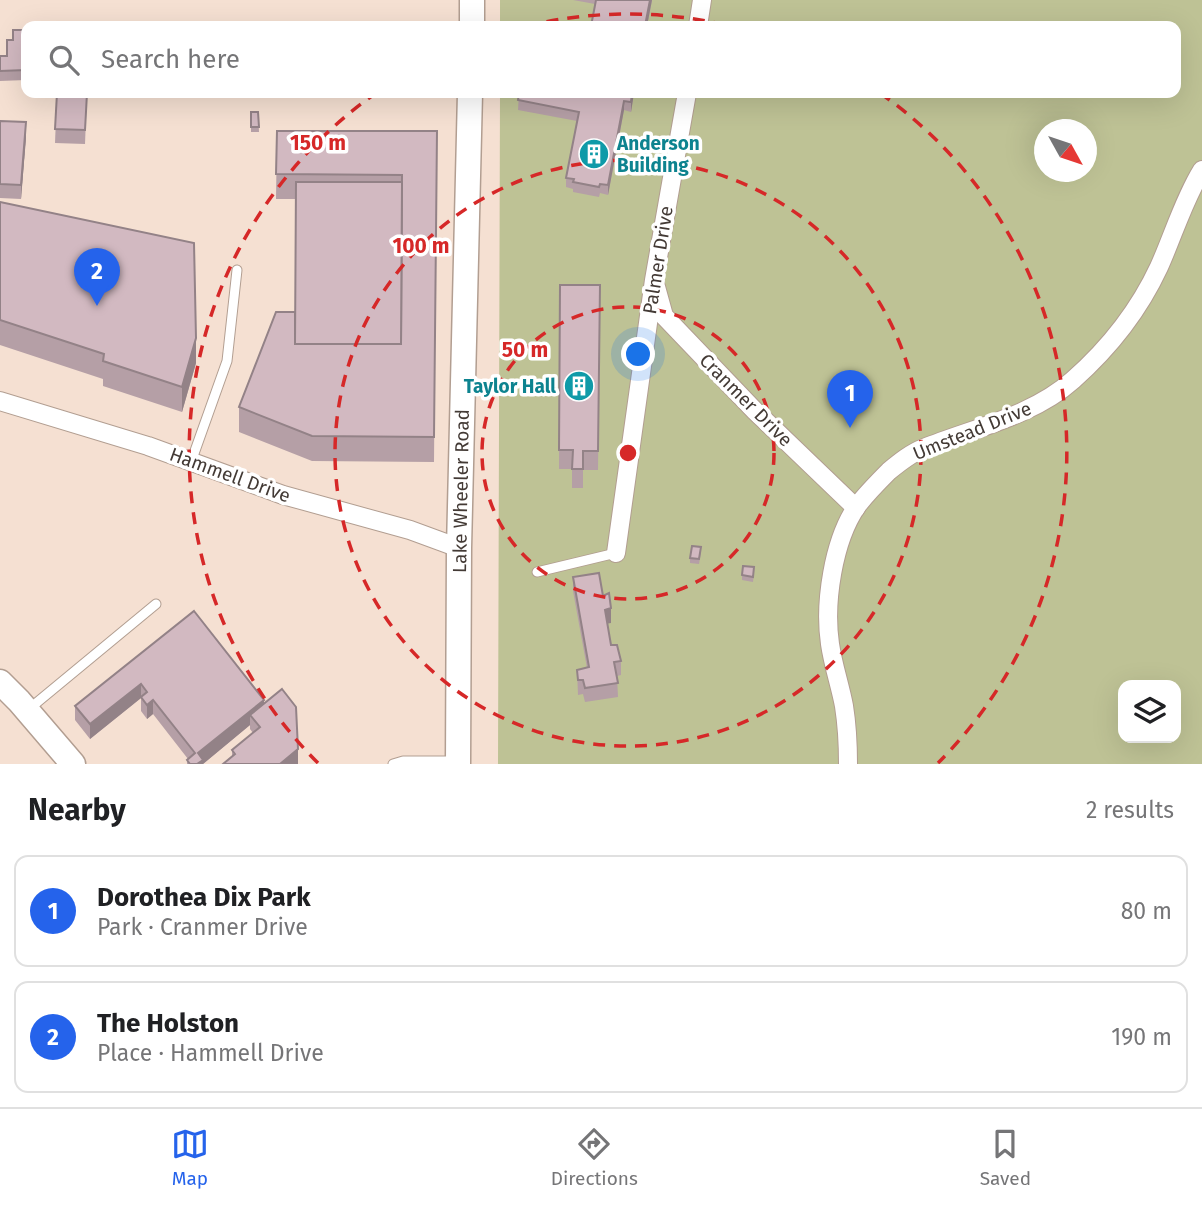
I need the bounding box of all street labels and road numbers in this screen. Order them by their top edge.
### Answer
street label: Palmer Drive [638,204,678,316]
street label: Cranmer Drive [695,349,797,451]
street label: Umstead Drive [909,397,1035,465]
street label: Lake Wheeler Road [448,409,474,573]
street label: Hammell Drive [166,442,294,508]

